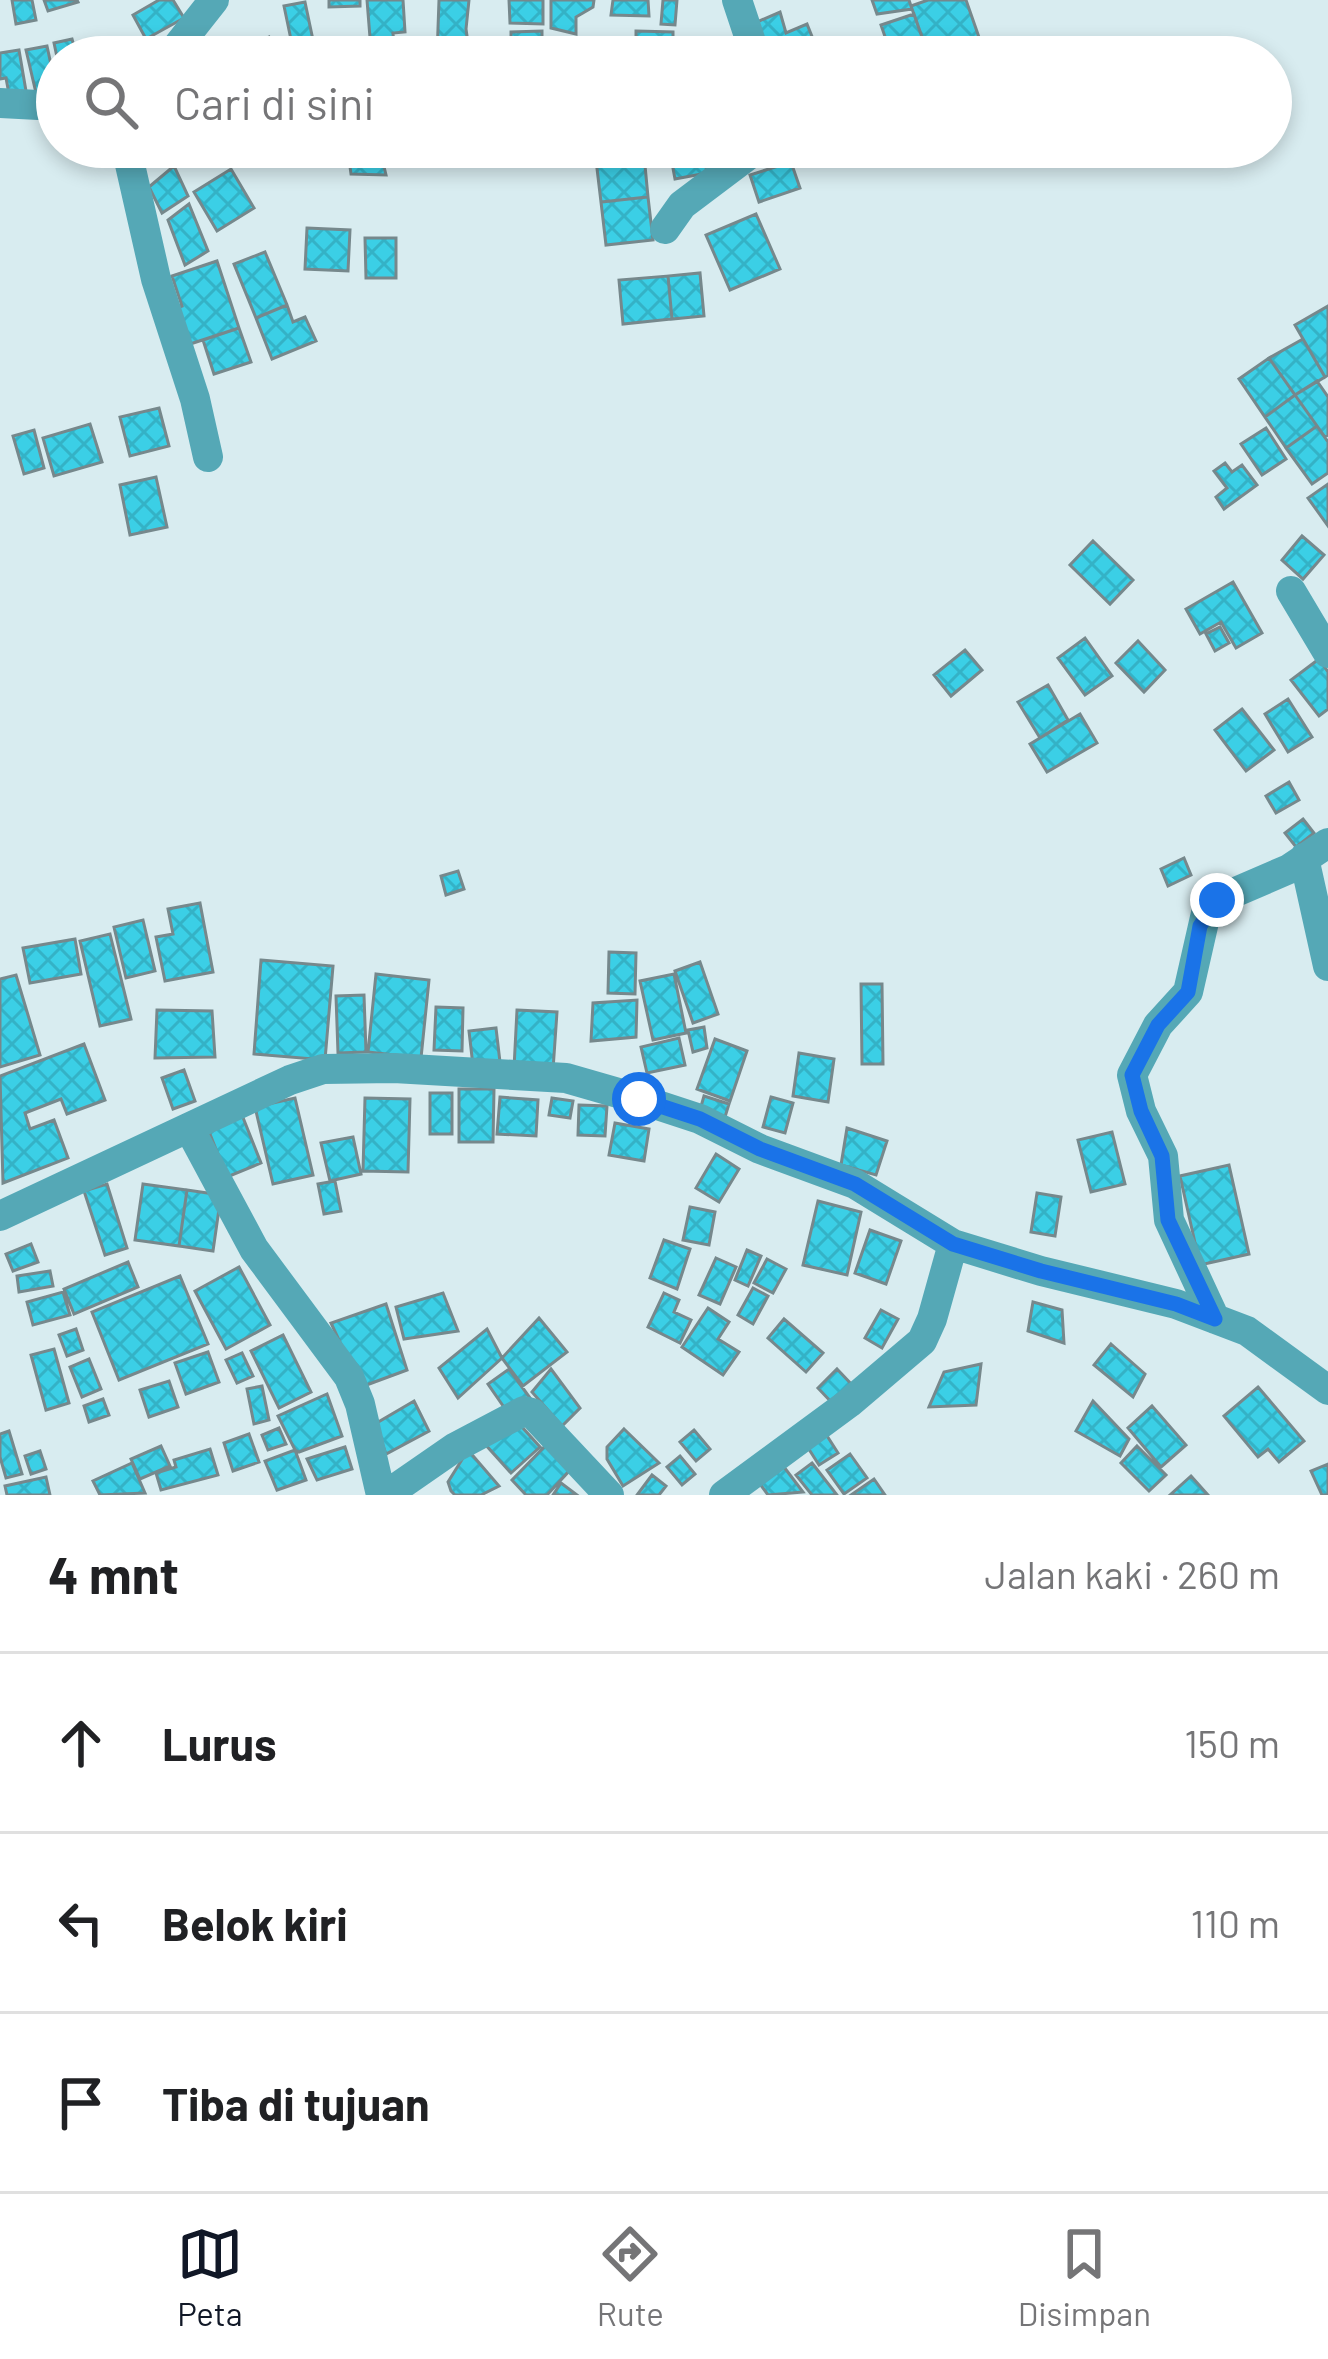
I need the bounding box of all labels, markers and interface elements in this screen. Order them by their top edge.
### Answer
search box [36,36,1292,168]
icon: search [78,69,144,135]
text: Cari di sini [174,75,375,129]
route end [1190,873,1244,927]
route start [612,1072,666,1126]
text: 4 mnt [48,1543,179,1604]
text: Jalan kaki · 260 m [984,1550,1280,1597]
icon: ahead [48,1710,114,1776]
text: Lurus [162,1716,277,1770]
text: 150 m [1184,1719,1280,1766]
icon: left [48,1890,114,1956]
text: Belok kiri [162,1896,348,1950]
text: 110 m [1190,1899,1280,1946]
icon: arrive [48,2070,114,2136]
text: Tiba di tujuan [162,2076,430,2130]
tab: Peta [177,2221,243,2333]
tab: Rute [597,2221,664,2333]
tab: Disimpan [1018,2221,1151,2333]

